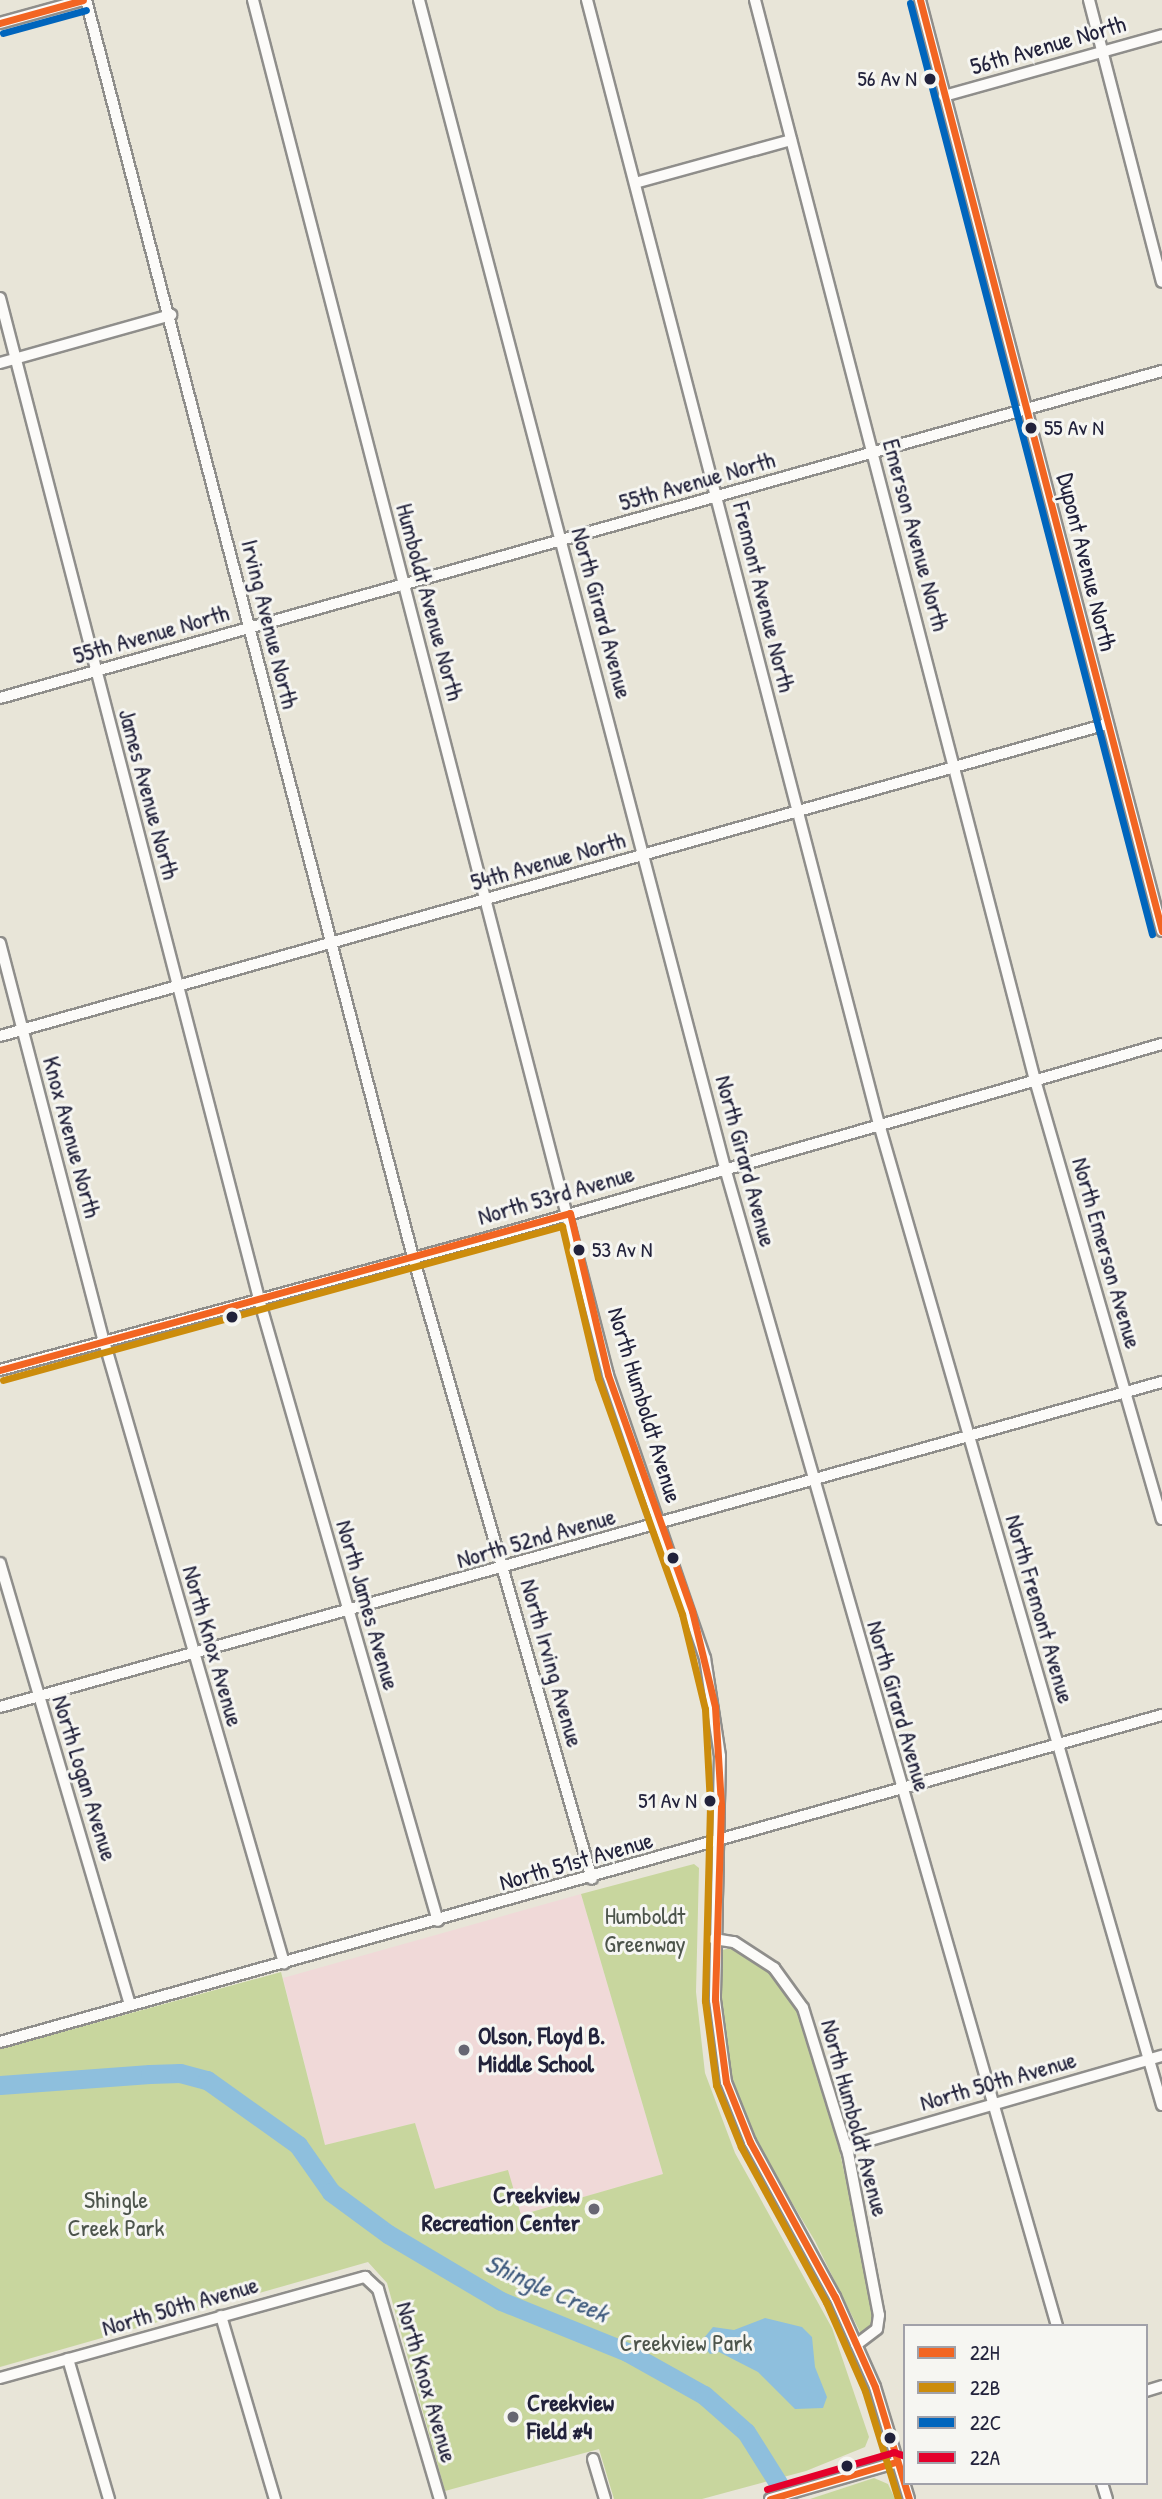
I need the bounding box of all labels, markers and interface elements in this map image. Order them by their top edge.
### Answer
street label: 56th Avenue North [967,9,1129,81]
place label: 56 Av N [858,66,917,92]
marker: 56 Av N [923,72,937,86]
place label: 55 Av N [1044,415,1104,441]
marker: 55 Av N [1024,421,1038,435]
street label: Emerson Avenue North [877,436,955,634]
street label: 55th Avenue North [616,445,778,517]
street label: Dupont Avenue North [1051,470,1123,654]
street label: Fremont Avenue North [726,499,802,695]
street label: Humboldt Avenue North [390,500,470,704]
street label: North Girard Avenue [565,524,639,702]
street label: Irving Avenue North [235,536,305,712]
street label: 55th Avenue North [70,598,232,670]
street label: James Avenue North [112,706,186,882]
street label: 54th Avenue North [467,825,629,897]
street label: Knox Avenue North [37,1053,107,1221]
street label: North Girard Avenue [709,1072,783,1250]
street label: North Emerson Avenue [1066,1154,1148,1352]
street label: North 53rd Avenue [474,1159,638,1231]
place label: 53 Av N [592,1237,653,1263]
marker: 53 Av N [572,1243,586,1257]
street label: North Humboldt Avenue [602,1304,688,1506]
unlabelled marker [225,1310,239,1324]
street label: North 52nd Avenue [453,1502,619,1574]
street label: North Fremont Avenue [999,1511,1081,1707]
street label: North James Avenue [330,1517,406,1693]
unlabelled marker [666,1551,680,1565]
street label: North Knox Avenue [176,1562,250,1730]
street label: North Irving Avenue [514,1576,590,1750]
street label: North Girard Avenue [861,1617,937,1795]
street label: North Logan Avenue [46,1692,124,1864]
place label: 51 Av N [638,1788,697,1814]
marker: 51 Av N [703,1794,717,1808]
street label: North 51st Avenue [496,1825,656,1897]
park label: Humboldt Greenway [604,1902,686,1958]
street label: North Humboldt Avenue [815,2016,895,2220]
place label: Olson, Floyd B. Middle School [478,2022,605,2078]
marker: Olson, Floyd B. Middle School [456,2042,472,2058]
street label: North 50th Avenue [917,2045,1079,2117]
place label: Creekview Recreation Center [422,2181,580,2237]
park label: Shingle Creek Park [67,2186,165,2242]
marker: Creekview Recreation Center [586,2201,602,2217]
water label: Shingle Creek [481,2247,613,2329]
street label: North 50th Avenue [99,2270,261,2342]
street label: North Knox Avenue [390,2298,464,2466]
legend [903,2324,1148,2485]
park label: Creekview Park [620,2329,752,2357]
text: 22H [970,2338,999,2367]
text: 22B [970,2373,1000,2402]
place label: Creekview Field #4 [527,2389,614,2445]
text: 22C [970,2408,1001,2437]
marker: Creekview Field #4 [505,2409,521,2425]
unlabelled marker [883,2431,897,2445]
text: 22A [970,2443,1000,2472]
unlabelled marker [840,2459,854,2473]

